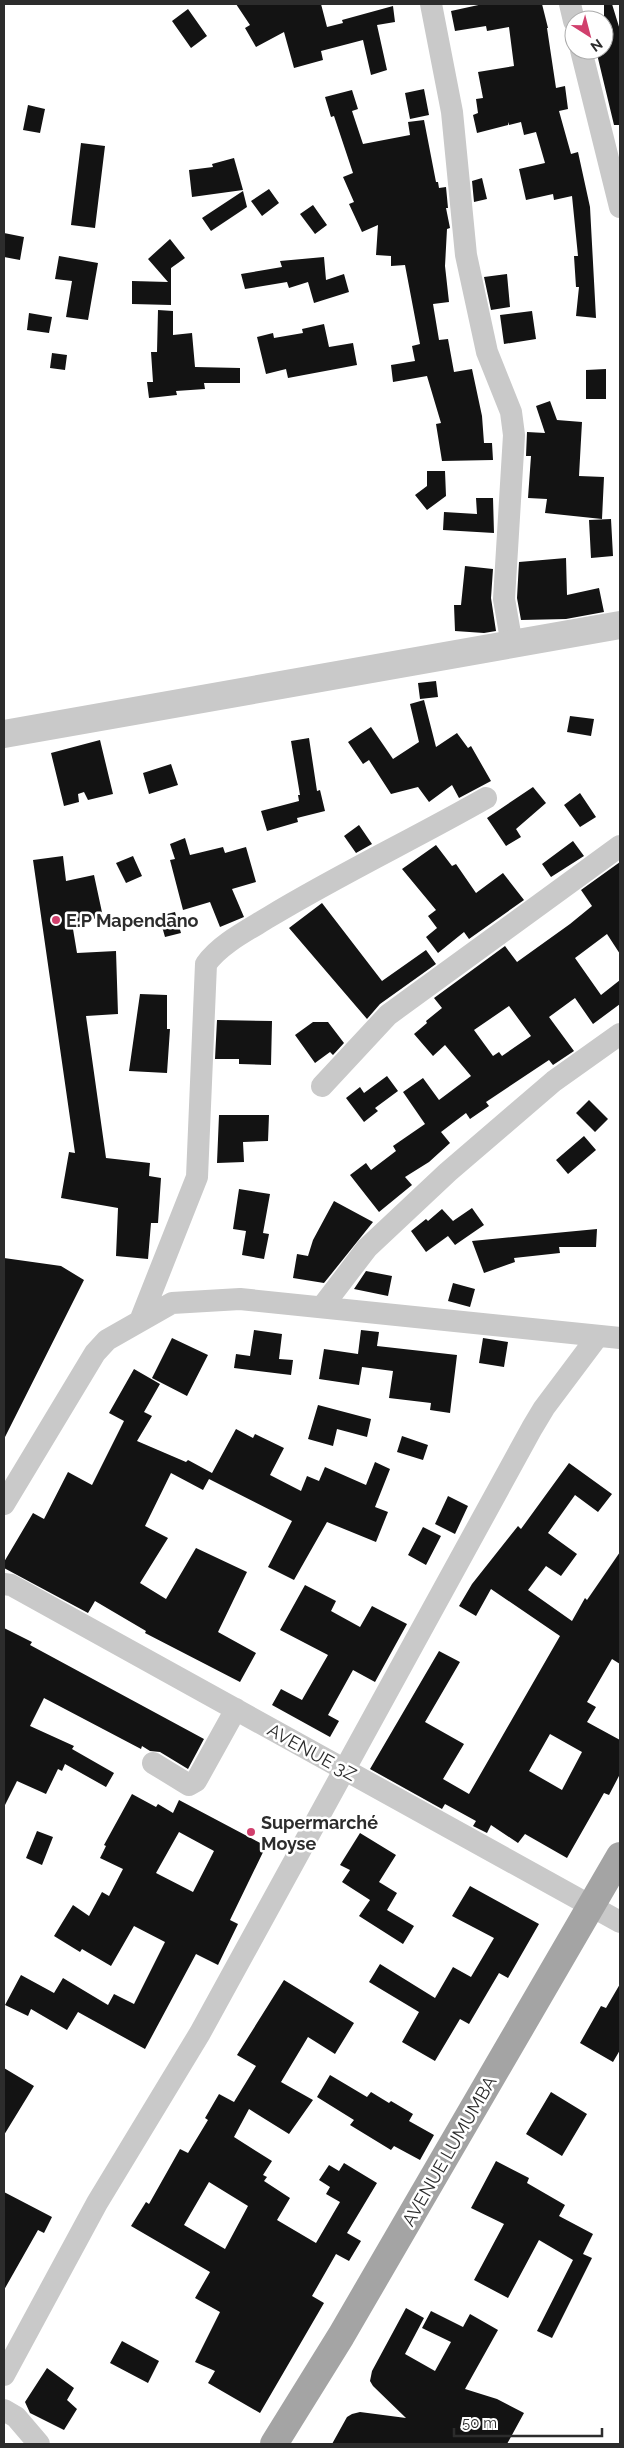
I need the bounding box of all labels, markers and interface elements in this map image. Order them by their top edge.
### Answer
north arrow [564,10,614,60]
text: N [588,36,606,55]
place label: E.P Mapendano [66,910,199,931]
marker: E.P Mapendano [50,914,62,926]
street label: AVENUE 3Z [264,1719,360,1785]
place label: Supermarché Moyse [261,1812,378,1854]
marker: Supermarché Moyse [245,1826,257,1838]
street label: AVENUE LUMUMBA [397,2072,501,2230]
scale bar [454,2406,602,2438]
text: 50 m [462,2414,497,2432]

